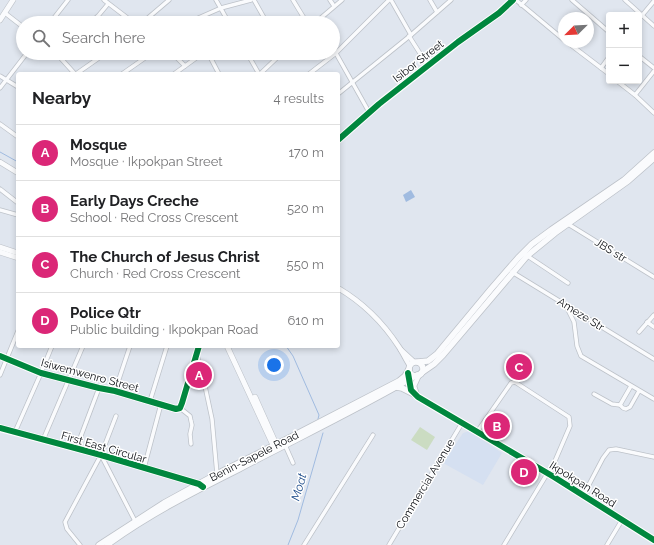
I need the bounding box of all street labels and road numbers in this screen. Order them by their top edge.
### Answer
street label: Isibor Street [390,37,446,85]
street label: JBS str [592,236,629,265]
street label: Ameze Str [555,295,607,334]
street label: Isiwemwenro Street [40,356,140,395]
street label: Benin-Sapele Road [208,428,301,485]
street label: First East Circular [60,429,148,466]
street label: Commercial Avenue [393,436,458,532]
street label: Ikpokpan Road [547,459,619,510]

